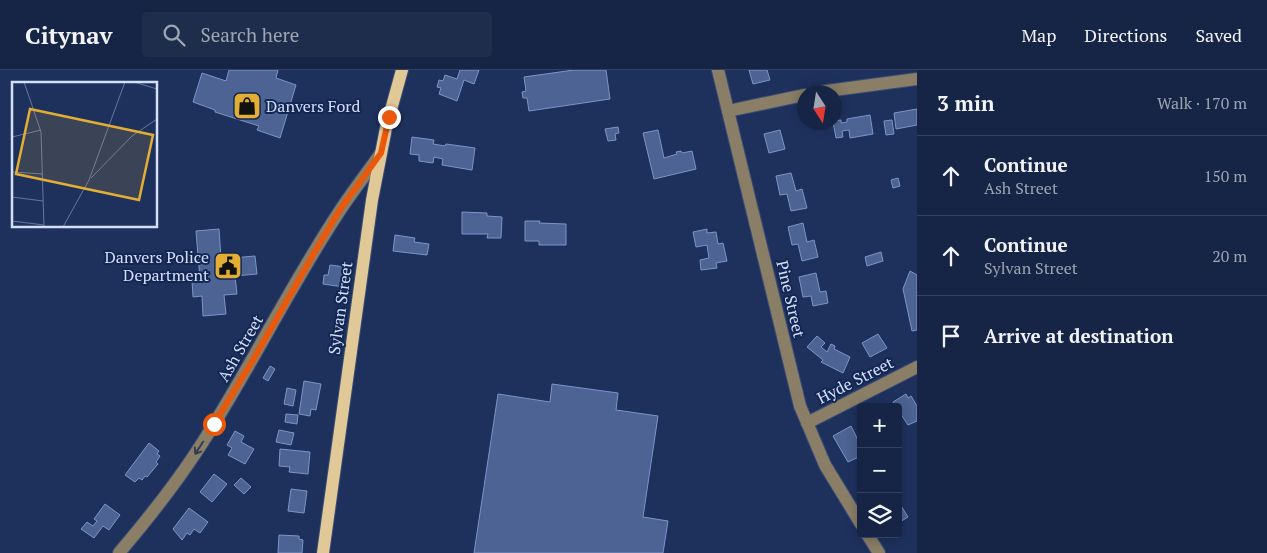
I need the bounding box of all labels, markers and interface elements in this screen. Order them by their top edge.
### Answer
search box [142,12,492,57]
text: Citynav [25,19,112,51]
icon: search [160,21,188,49]
text: Search here [200,22,299,47]
text: Map [1021,23,1056,47]
text: Directions [1084,23,1167,47]
text: Saved [1195,23,1242,47]
inset map [12,82,158,228]
north arrow [797,85,842,130]
text: 3 min [937,89,994,117]
shop icon: Danvers Ford [232,91,262,121]
text: Walk · 170 m [1157,92,1247,114]
place label: Danvers Ford [266,95,360,117]
route end [378,106,401,129]
text: Continue [984,152,1068,177]
icon: ahead [937,162,965,190]
text: 150 m [1204,165,1247,187]
text: Ash Street [984,177,1058,199]
text: Continue [984,232,1068,257]
icon: ahead [937,242,965,270]
text: 20 m [1212,245,1247,267]
place label: Danvers Police Department [105,246,209,286]
public building icon: Danvers Police Department [213,251,243,281]
text: Sylvan Street [984,257,1078,279]
street label: Pine Street [771,258,811,340]
street label: Sylvan Street [323,260,357,356]
street label: Ash Street [212,310,268,385]
icon: arrive [937,322,965,350]
text: Arrive at destination [984,323,1173,348]
street label: Hyde Street [813,351,897,409]
map controls [857,403,902,538]
button: + [857,403,902,448]
route start [203,413,226,436]
one-way arrow [194,440,204,454]
button: − [857,448,902,493]
button: layers [857,493,902,538]

